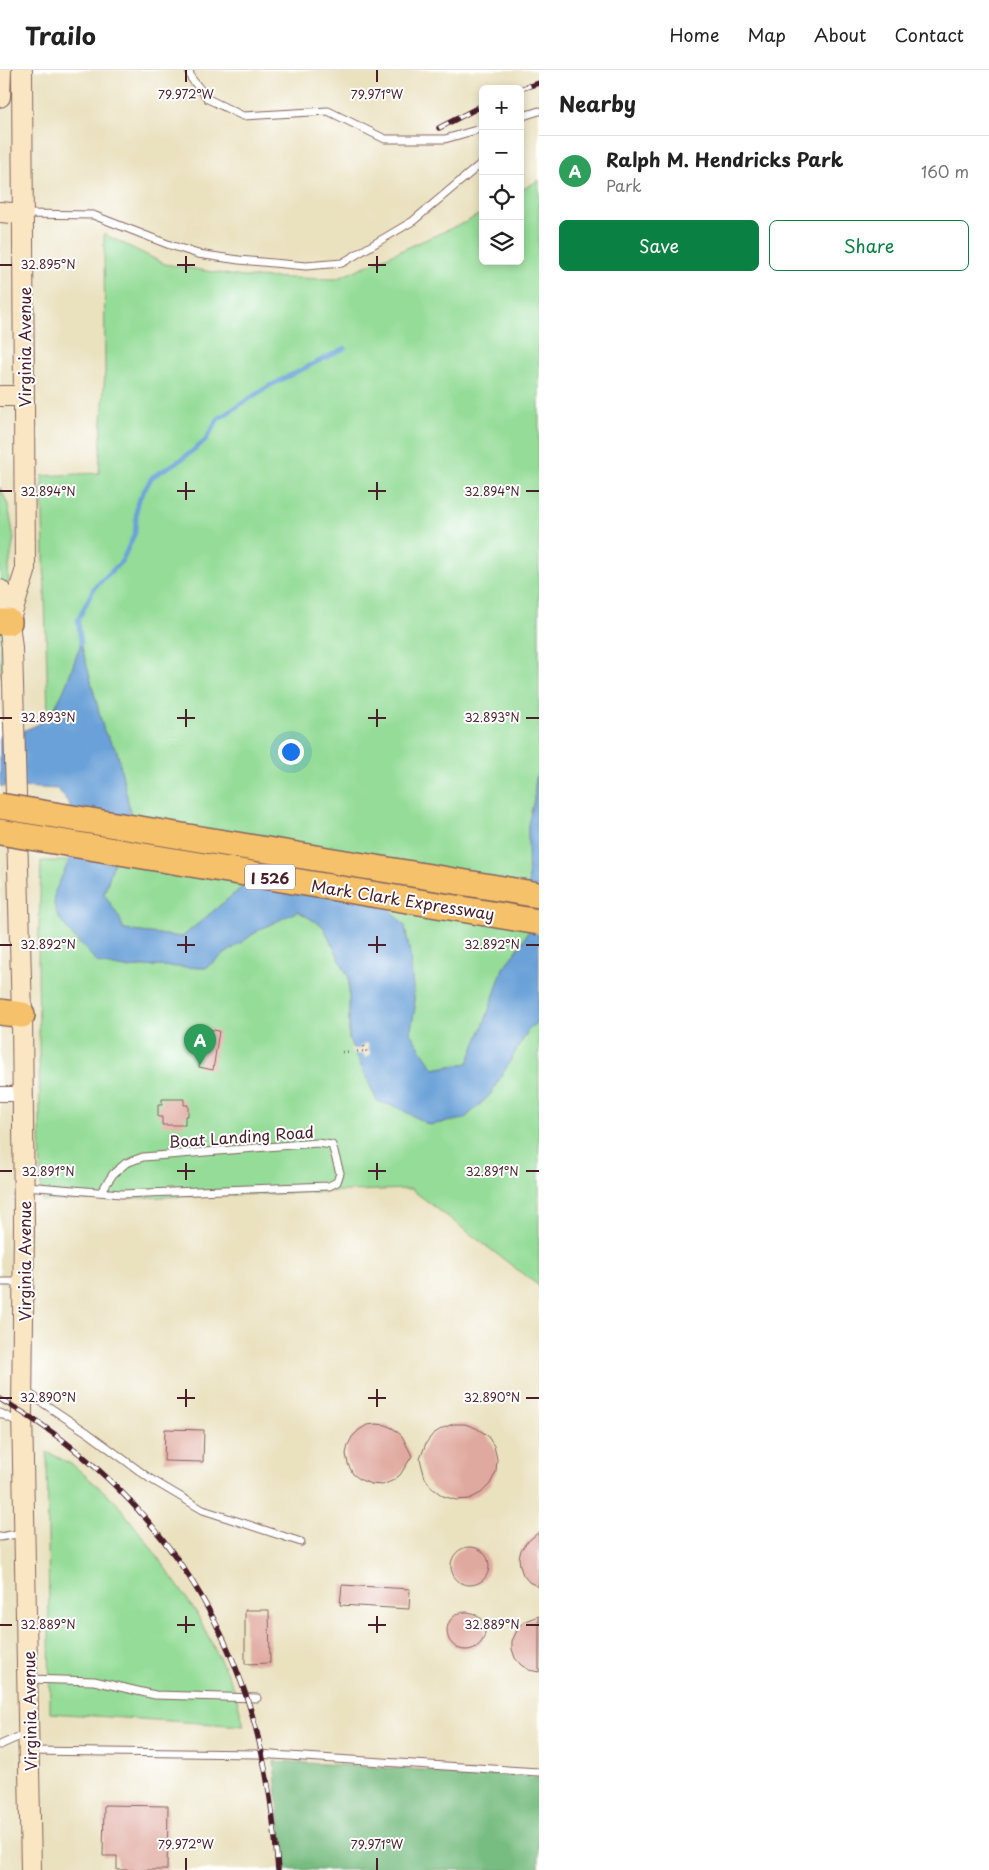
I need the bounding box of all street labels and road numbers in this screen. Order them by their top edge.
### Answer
street label: Virginia Avenue [12,287,36,407]
road number: I 526 [245,864,295,890]
street label: Mark Clark Expressway [310,873,496,925]
street label: Boat Landing Road [167,1119,315,1153]
street label: Virginia Avenue [12,1201,36,1321]
street label: Virginia Avenue [16,1650,42,1771]

